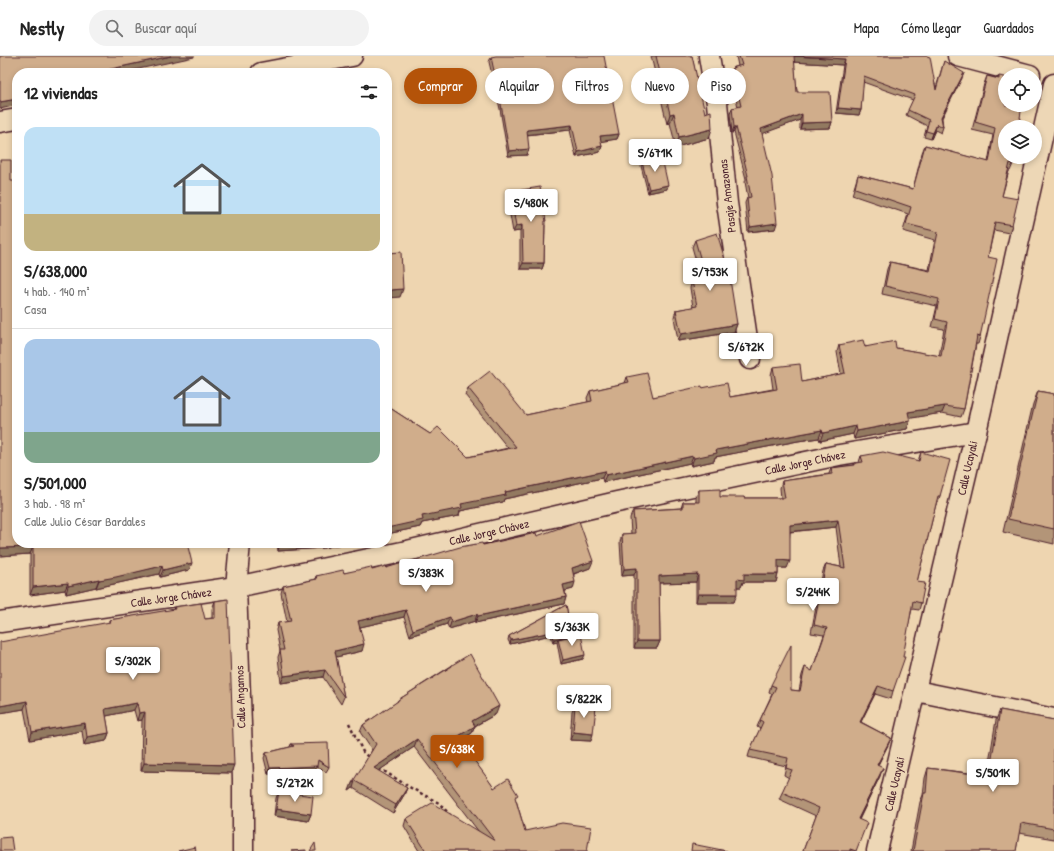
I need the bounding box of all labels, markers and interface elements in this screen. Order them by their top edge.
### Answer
search box [89,10,369,46]
text: Nestly [20,15,65,41]
icon: search [103,17,125,39]
text: Buscar aquí [135,17,197,38]
text: Mapa [854,18,879,37]
text: Cómo llegar [901,18,961,37]
text: Guardados [983,18,1034,37]
chip: Comprar [404,68,477,104]
chip: Alquilar [485,68,554,104]
chip: Filtros [562,68,623,104]
chip: Nuevo [631,68,689,104]
chip: Piso [697,68,746,104]
map controls [998,68,1042,164]
button: locate [998,68,1042,112]
text: 12 viviendas [24,81,98,104]
icon: filters [358,81,380,103]
button: layers [998,120,1042,164]
pin: S/671K [622,139,688,173]
text: S/671K [638,143,672,161]
icon: home [166,153,238,225]
street label: Pasaje Amazonas [714,158,740,234]
pin: S/480K [498,189,564,223]
text: S/480K [514,193,548,211]
pin: S/753K [677,258,743,292]
text: S/638,000 [24,259,87,282]
text: S/753K [692,262,728,280]
text: 4 hab. · 140 m² [24,282,89,300]
text: Casa [24,300,46,318]
pin: S/672K [713,333,779,367]
text: S/672K [728,337,764,355]
icon: home [166,365,238,437]
street label: Calle Ucayali [952,439,982,497]
street label: Calle Jorge Chávez [763,445,847,479]
text: S/501,000 [24,471,86,494]
text: 3 hab. · 98 m² [24,494,85,512]
text: Calle Julio César Bardales [24,512,146,530]
street label: Calle Jorge Chávez [447,515,531,549]
pin: S/383K [393,559,459,593]
text: S/383K [408,563,444,581]
pin: S/244K [780,578,846,612]
text: S/244K [796,582,830,600]
street label: Calle Jorge Chávez [129,583,213,611]
pin: S/363K [539,613,605,647]
text: S/363K [554,617,590,635]
pin: S/302K [100,647,166,681]
text: S/302K [115,651,151,669]
street label: Calle Angamos [230,665,250,729]
pin: S/822K [551,685,617,719]
text: S/822K [566,689,602,707]
pin: S/638K [424,735,490,769]
text: S/638K [440,739,474,757]
street label: Calle Ucayali [879,755,909,813]
pin: S/501K [960,759,1026,793]
text: S/501K [976,763,1010,781]
pin: S/272K [262,769,328,803]
text: S/272K [277,773,313,791]

